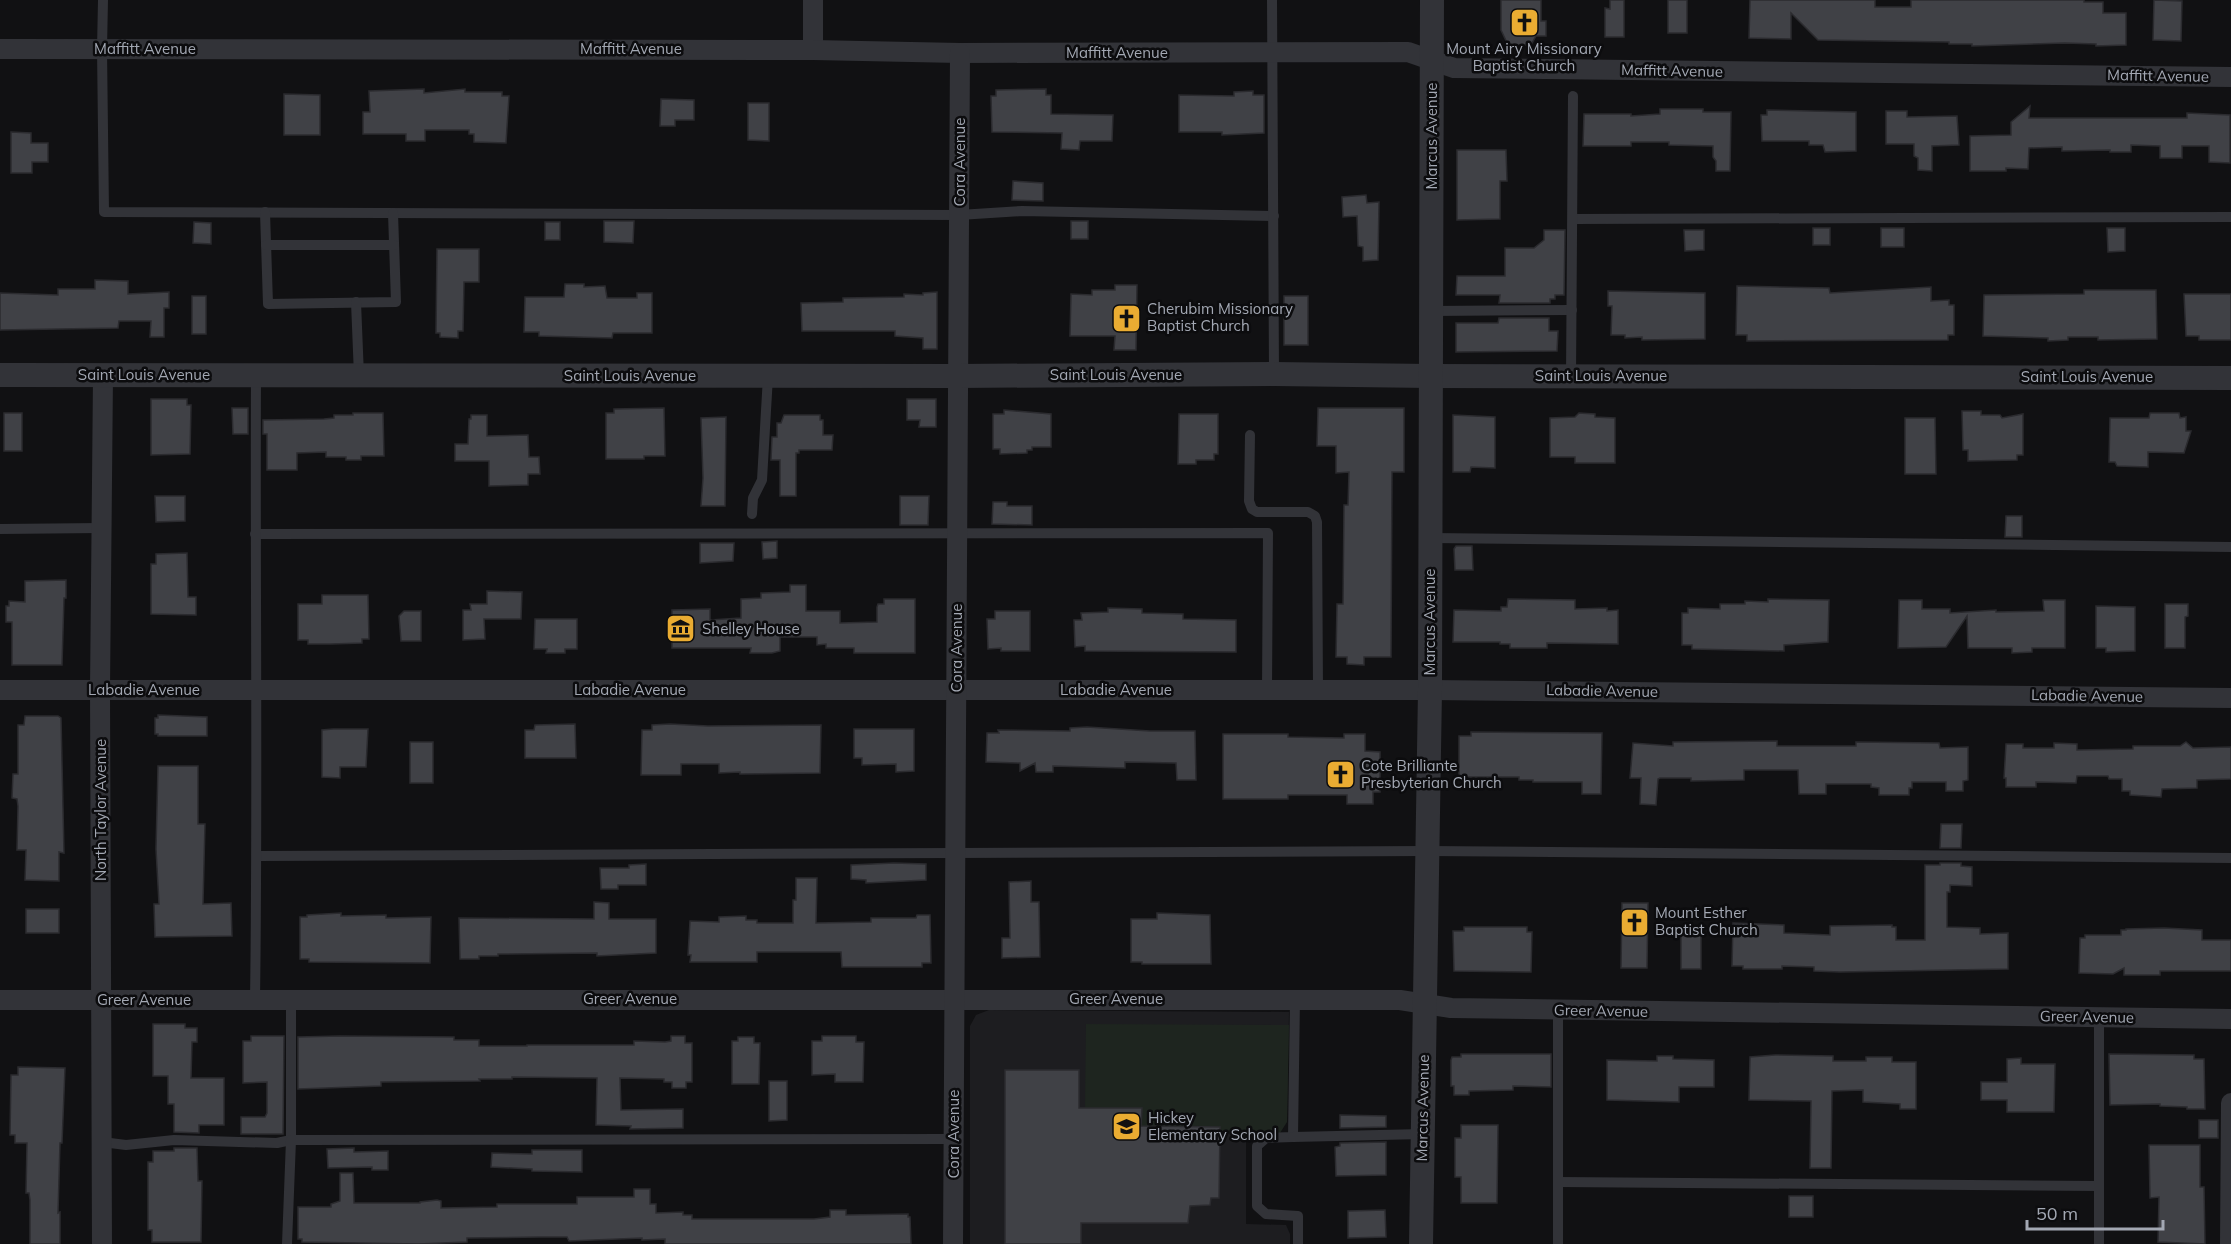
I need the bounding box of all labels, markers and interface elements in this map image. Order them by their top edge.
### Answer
church icon: Mount Airy Missionary Baptist Church [1508,6,1540,38]
street label: Maffitt Avenue [94,39,196,58]
street label: Maffitt Avenue [580,39,682,58]
place label: Mount Airy Missionary Baptist Church [1446,39,1602,75]
street label: Maffitt Avenue [1066,43,1168,62]
street label: Maffitt Avenue [1621,60,1723,81]
street label: Maffitt Avenue [2107,65,2209,86]
street label: Marcus Avenue [1422,83,1441,189]
street label: Cora Avenue [950,118,969,206]
place label: Cherubim Missionary Baptist Church [1147,299,1293,335]
church icon: Cherubim Missionary Baptist Church [1110,302,1142,334]
street label: Saint Louis Avenue [78,365,210,384]
street label: Saint Louis Avenue [1050,365,1182,384]
street label: Saint Louis Avenue [564,366,696,385]
street label: Saint Louis Avenue [1535,366,1667,385]
street label: Saint Louis Avenue [2021,367,2153,386]
street label: Marcus Avenue [1420,569,1439,675]
street label: Cora Avenue [947,604,966,692]
museum icon: Shelley House [665,613,697,645]
place label: Shelley House [702,619,800,638]
street label: Labadie Avenue [88,680,200,699]
street label: Labadie Avenue [574,680,686,699]
street label: Labadie Avenue [1060,680,1172,699]
street label: Labadie Avenue [1546,680,1658,701]
street label: Labadie Avenue [2031,685,2143,706]
street label: North Taylor Avenue [91,739,110,881]
place label: Cote Brilliante Presbyterian Church [1361,756,1502,792]
church icon: Cote Brilliante Presbyterian Church [1324,759,1356,791]
place label: Mount Esther Baptist Church [1655,903,1758,939]
church icon: Mount Esther Baptist Church [1618,906,1650,938]
street label: Greer Avenue [583,989,677,1008]
street label: Greer Avenue [1069,989,1163,1008]
street label: Greer Avenue [97,990,191,1009]
street label: Greer Avenue [1554,1000,1648,1021]
street label: Greer Avenue [2040,1006,2134,1027]
street label: Marcus Avenue [1412,1054,1433,1162]
street label: Cora Avenue [944,1090,963,1178]
place label: Hickey Elementary School [1148,1108,1277,1144]
school or university icon: Hickey Elementary School [1111,1111,1143,1143]
scale bar [2027,1193,2164,1231]
text: 50 m [2036,1202,2078,1225]

